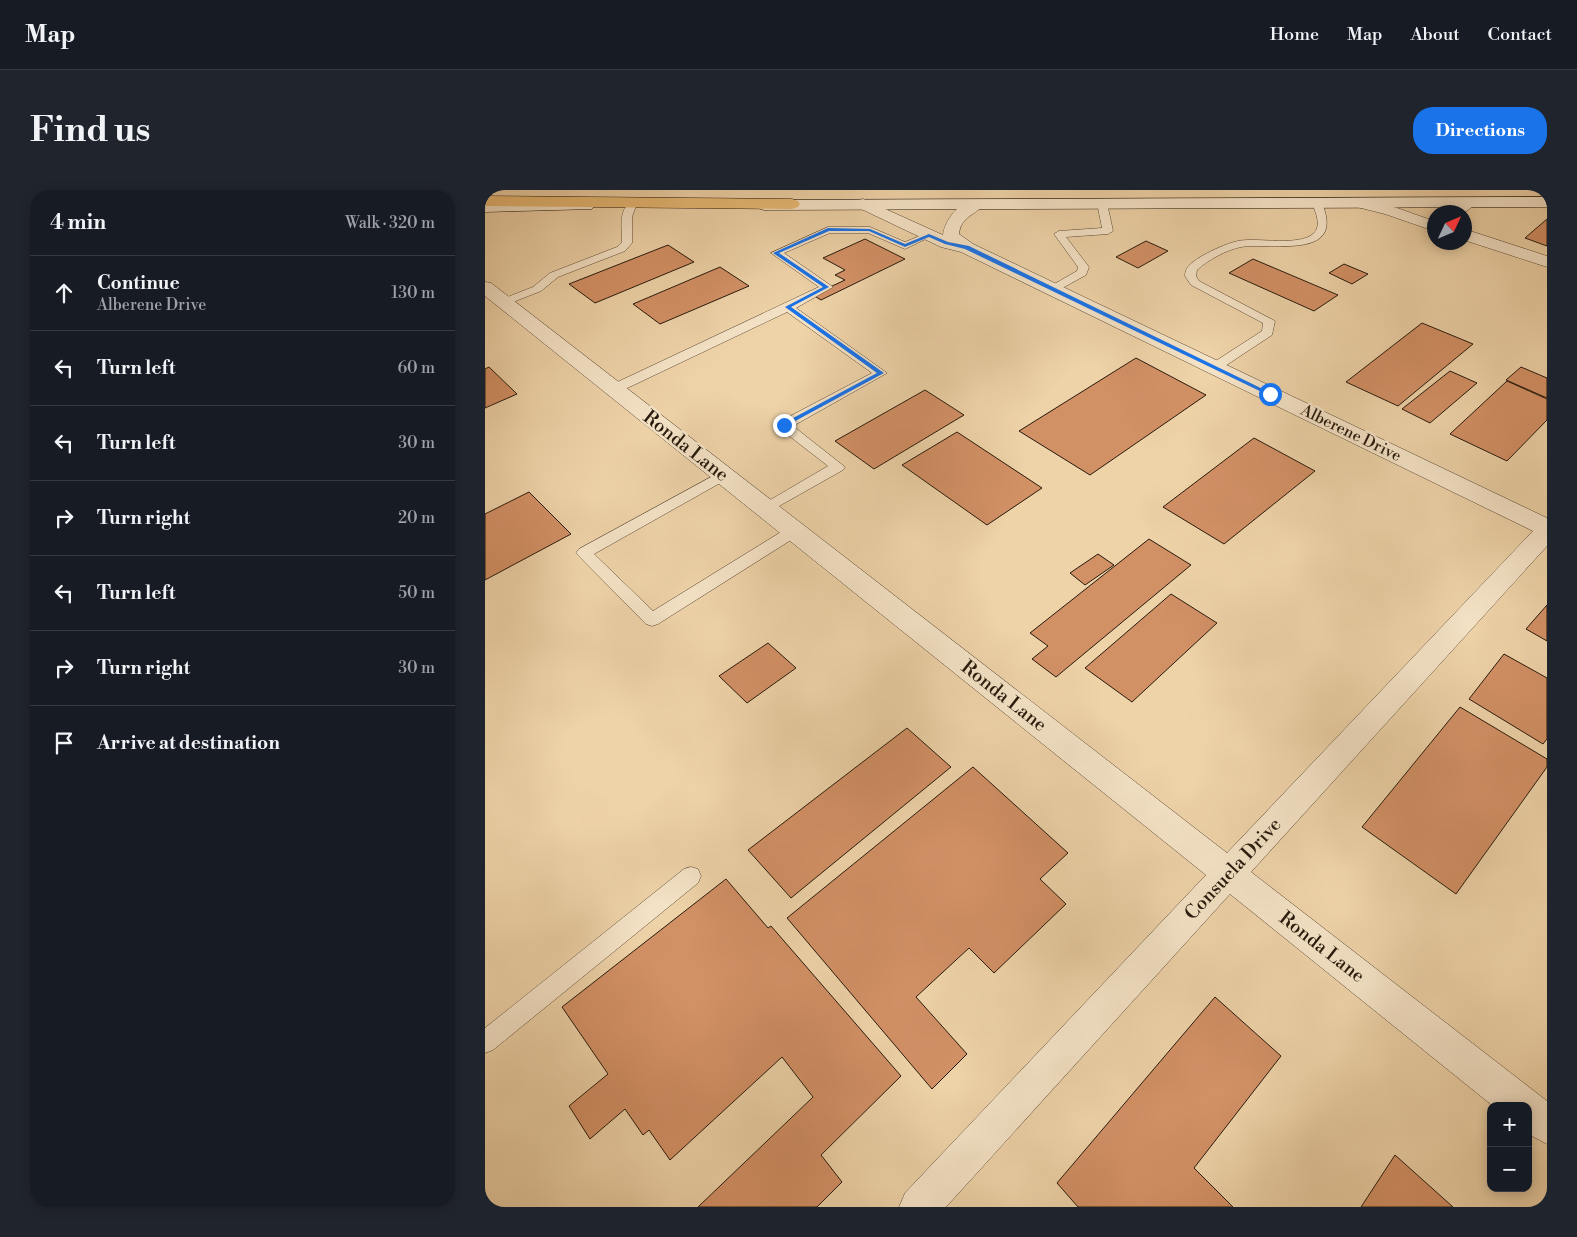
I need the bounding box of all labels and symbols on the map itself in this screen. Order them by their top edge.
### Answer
north arrow [1427,205,1472,250]
route start [1259,383,1282,406]
street label: Alberene Drive [1297,400,1405,466]
street label: Ronda Lane [638,405,734,487]
route end [773,414,796,437]
street label: Ronda Lane [956,655,1052,737]
street label: Consuela Drive [1179,813,1287,925]
street label: Ronda Lane [1274,906,1370,988]

